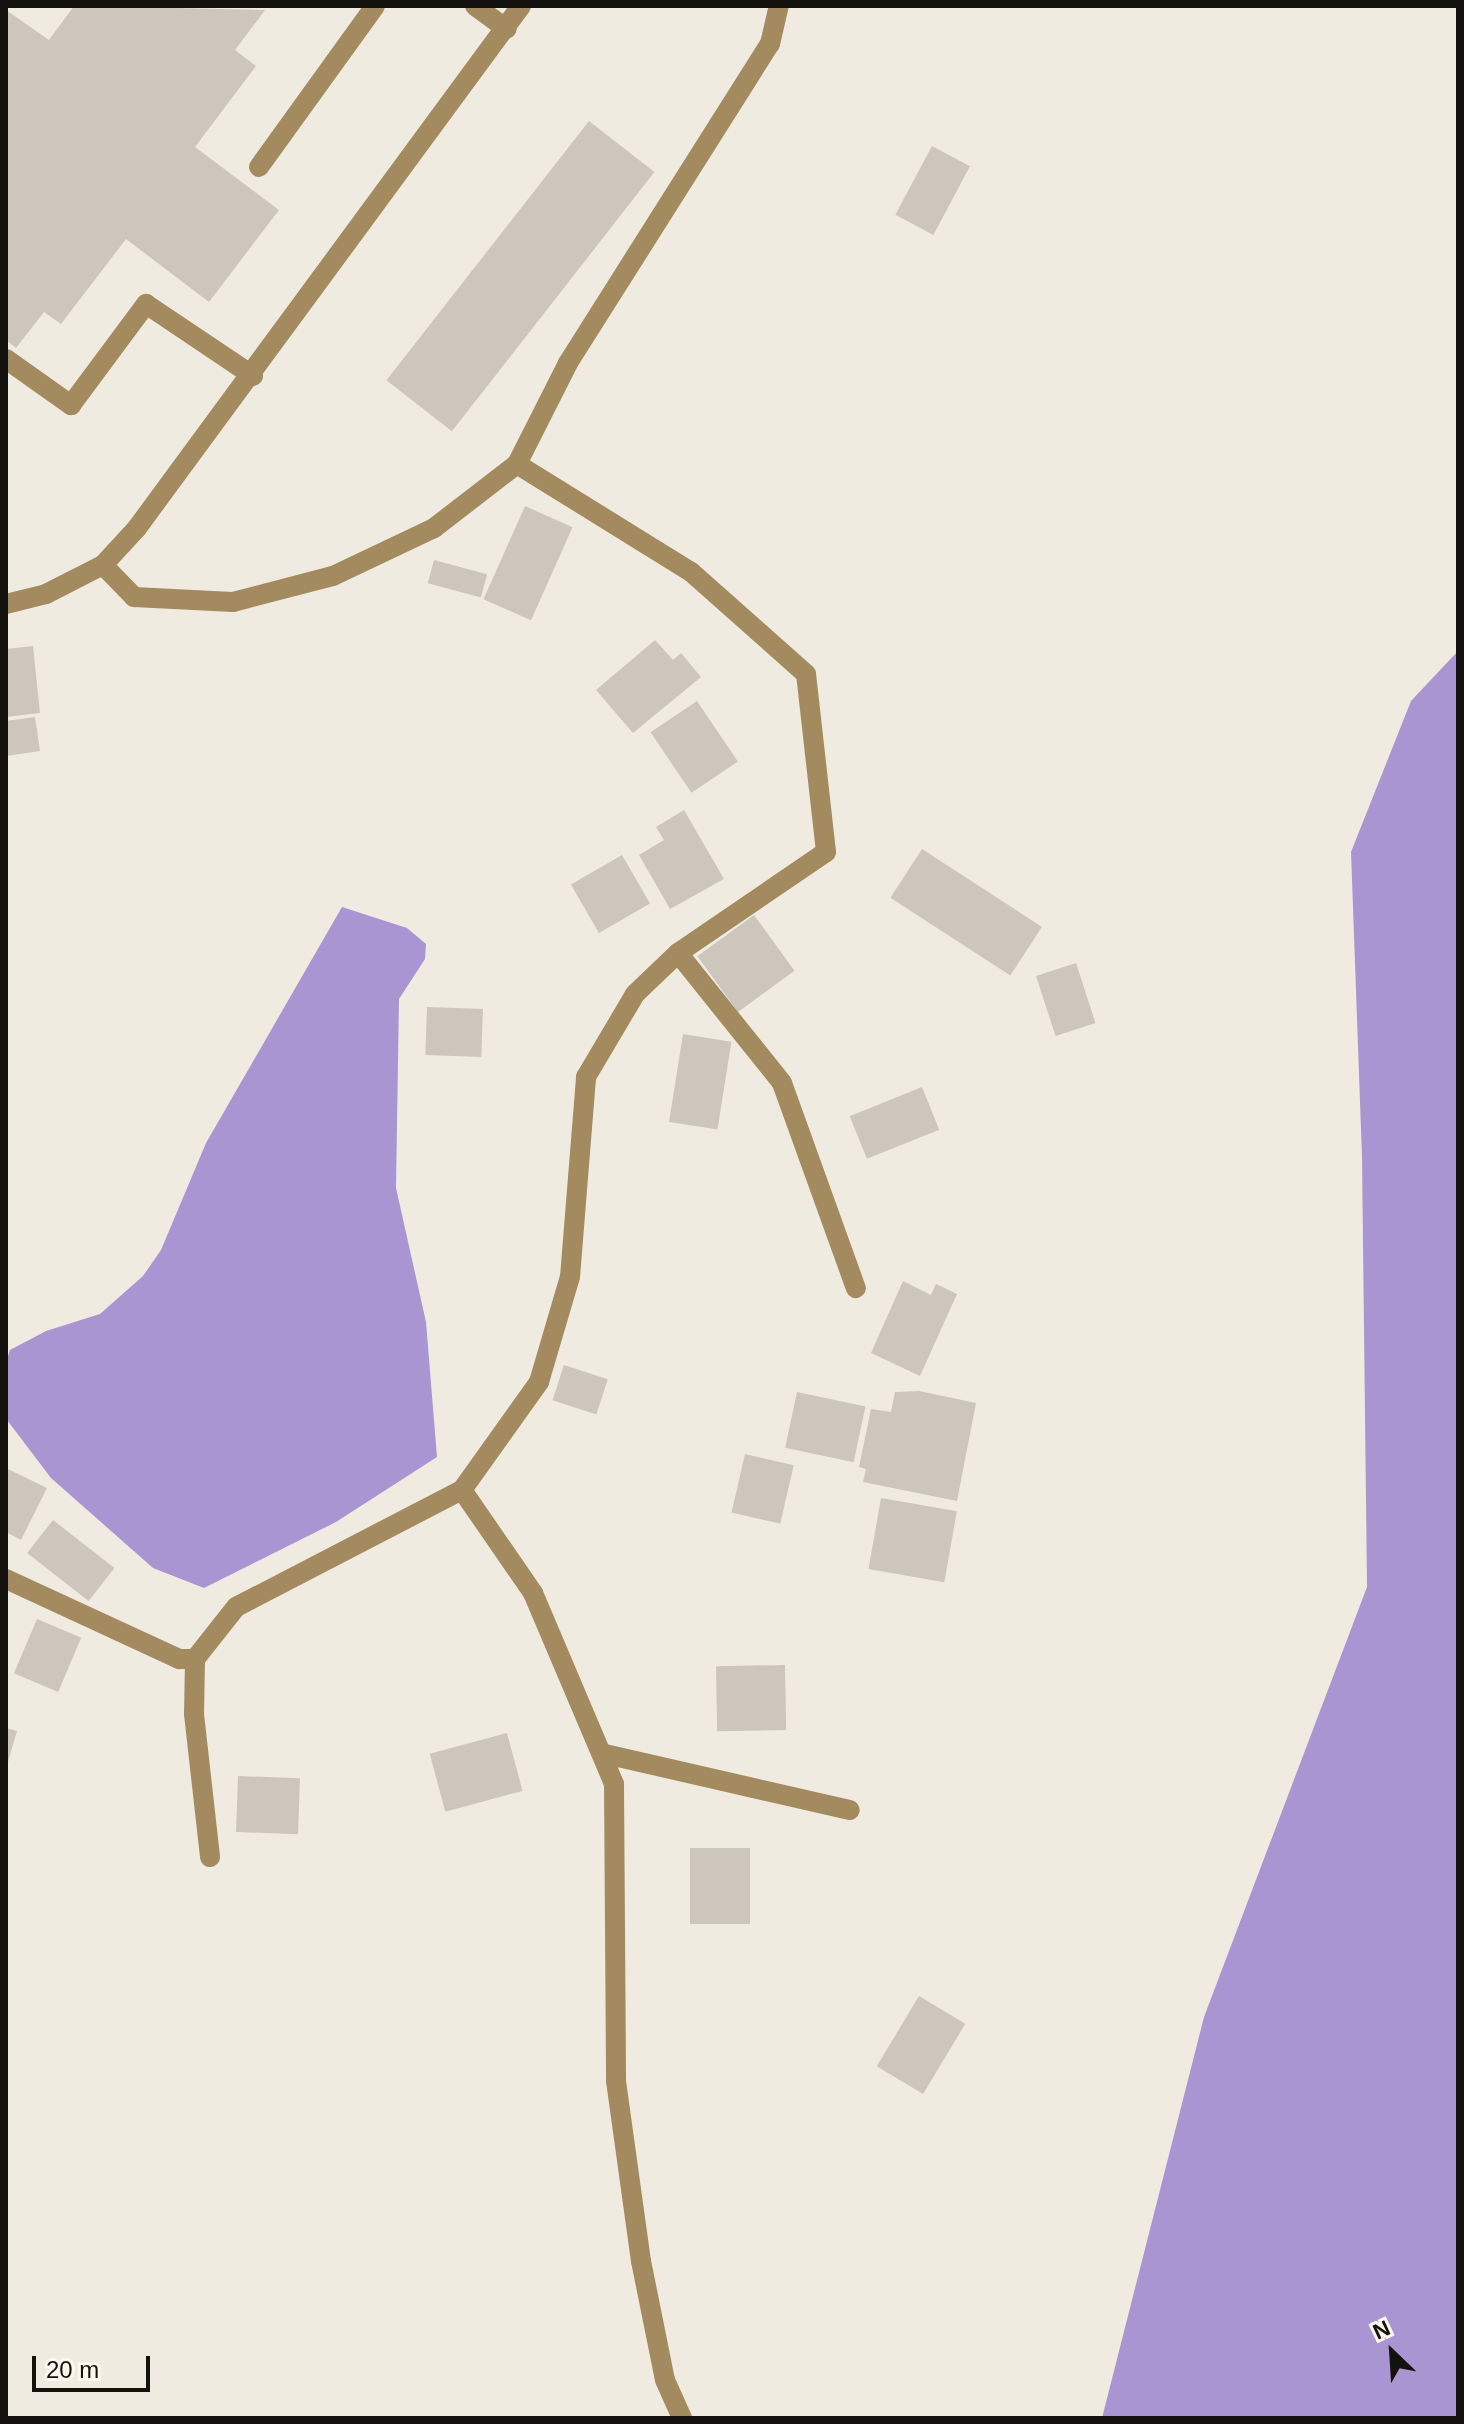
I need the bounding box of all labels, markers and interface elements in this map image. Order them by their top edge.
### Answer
north arrow [1352,2312,1432,2392]
text: N [1369,2315,1394,2344]
scale bar [36,2340,154,2390]
text: 20 m [46,2356,99,2383]

